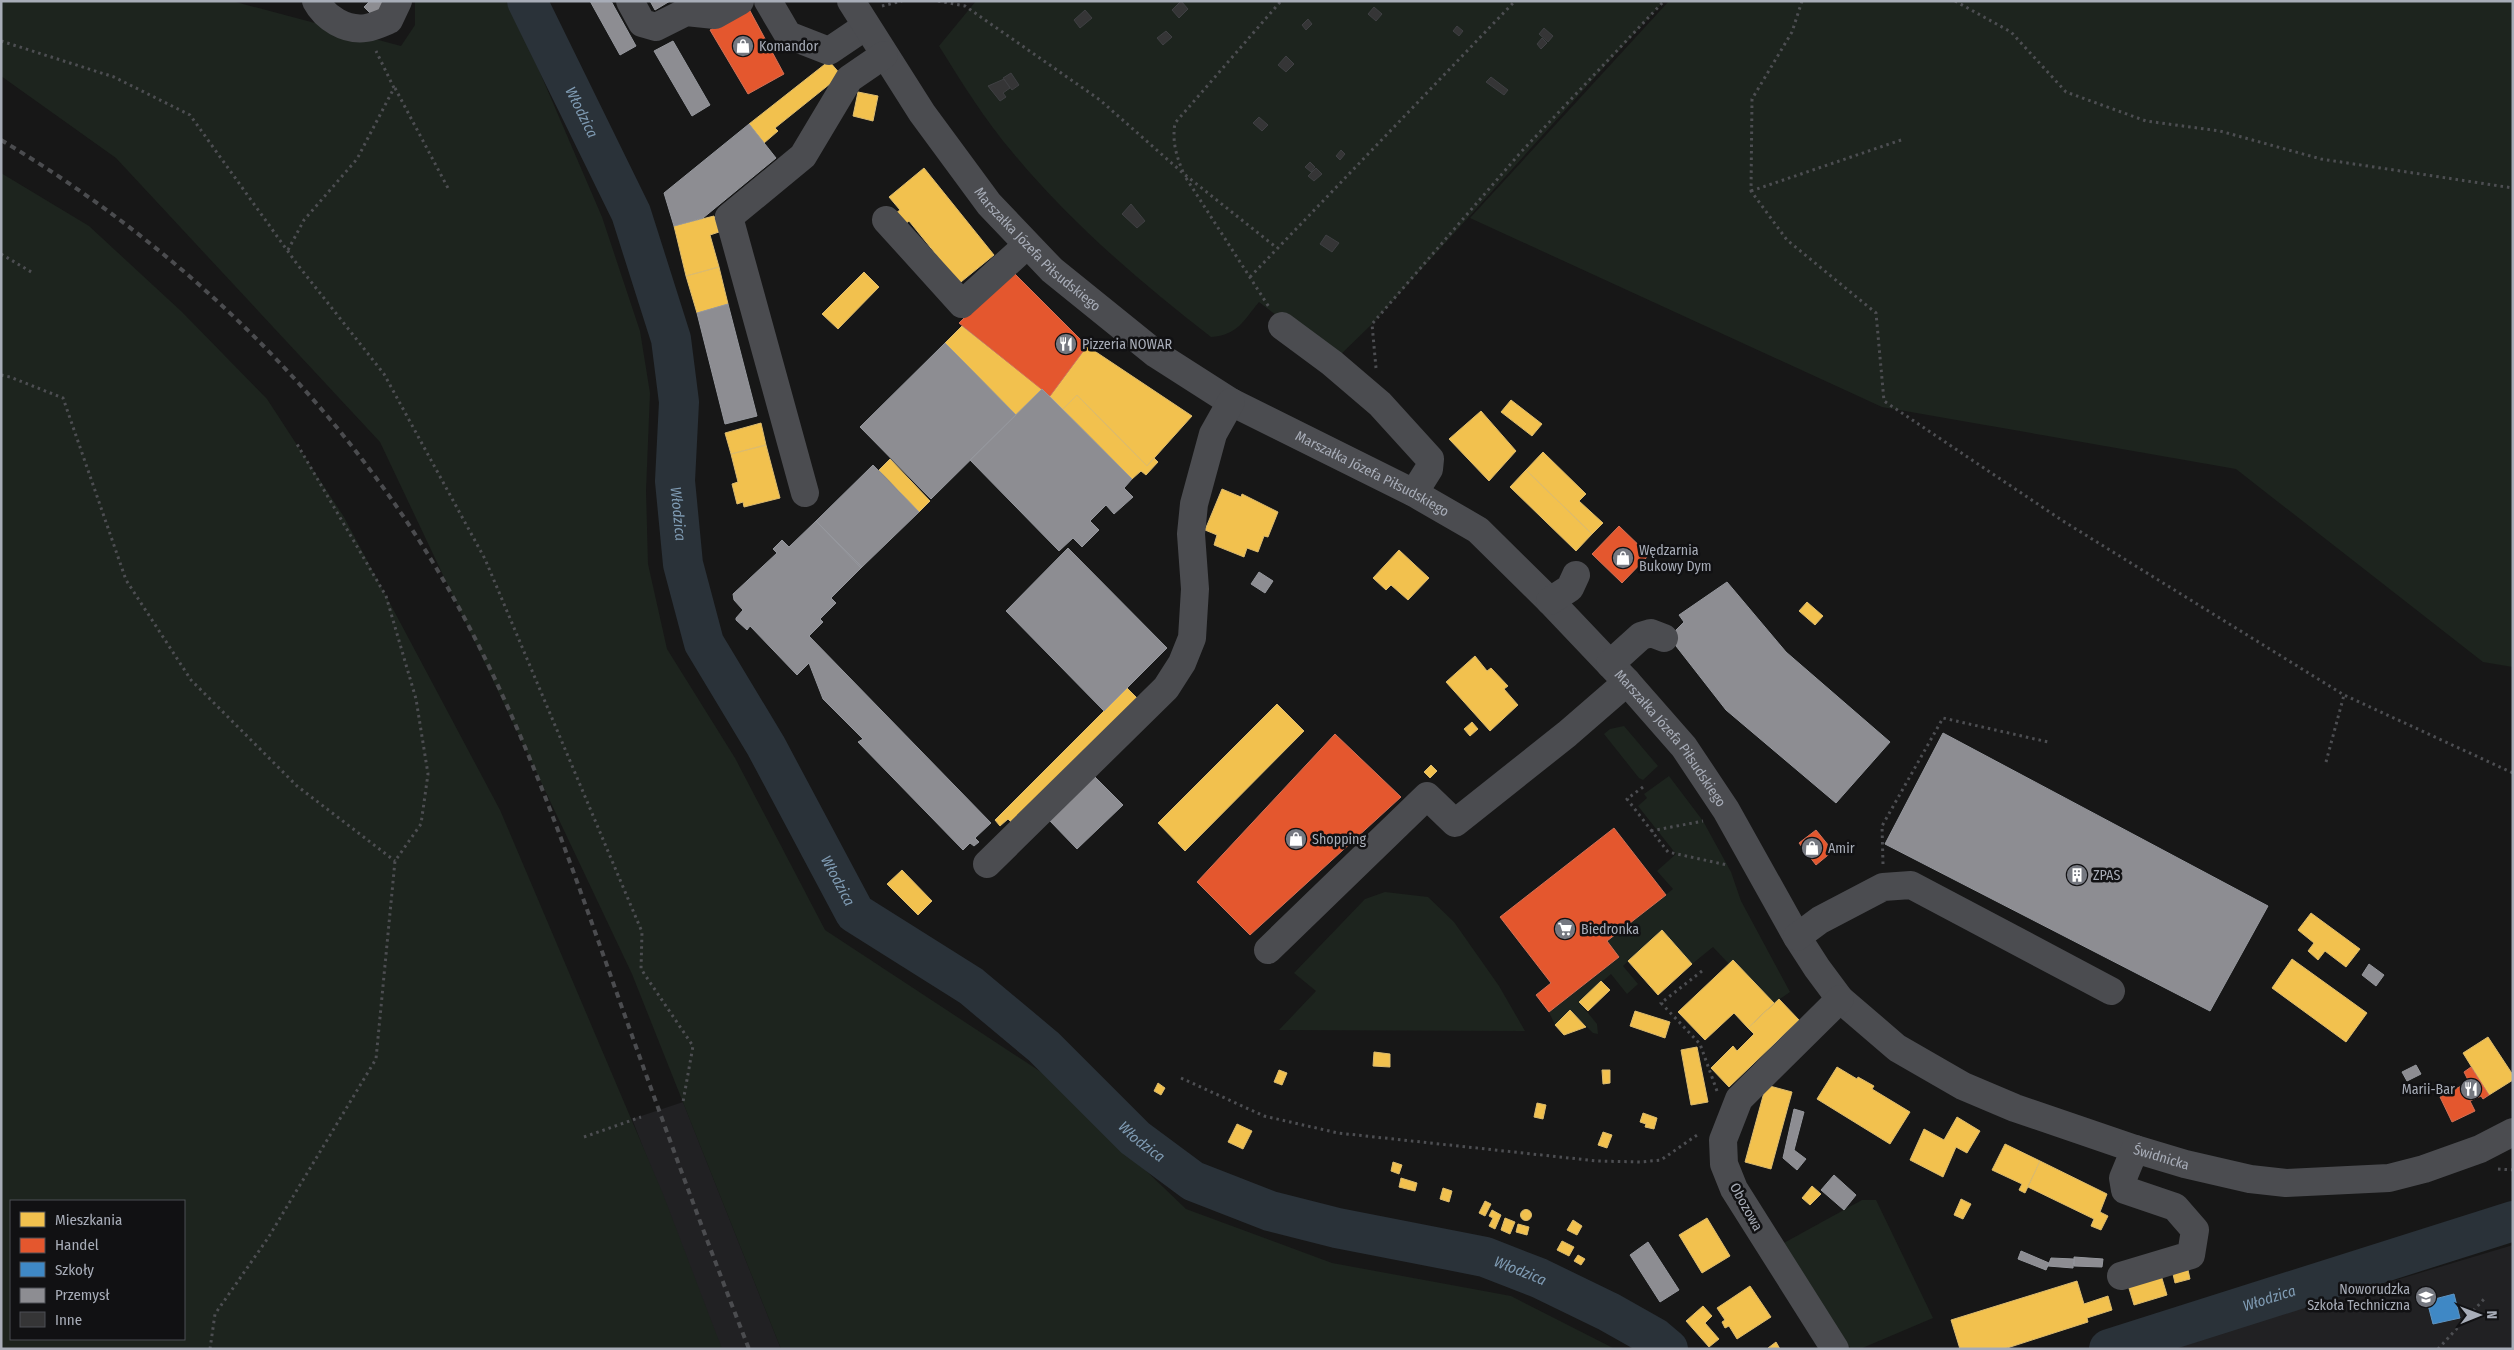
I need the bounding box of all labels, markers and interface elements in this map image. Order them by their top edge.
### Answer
shop icon: Komandor [731,34,755,58]
place label: Komandor [759,38,818,55]
water label: Włodzica [562,84,602,141]
street label: Marszałka Józefa Piłsudskiego [971,184,1104,315]
restaurant icon: Pizzeria NOWAR [1054,332,1078,356]
place label: Pizzeria NOWAR [1082,336,1172,353]
street label: Marszałka Józefa Piłsudskiego [1293,427,1452,520]
water label: Włodzica [667,486,690,542]
place label: Wędzarnia Bukowy Dym [1639,542,1712,575]
shop icon: Wędzarnia Bukowy Dym [1611,546,1635,570]
street label: Marszałka Józefa Piłsudskiego [1611,666,1730,810]
shop icon: Shopping [1284,827,1308,851]
place label: Shopping [1312,831,1366,848]
shop icon: Amir [1800,836,1824,860]
place label: Amir [1828,840,1855,857]
water label: Włodzica [817,852,859,909]
building icon: ZPAS [2065,863,2089,887]
place label: ZPAS [2093,867,2120,884]
supermarket icon: Biedronka [1553,917,1577,941]
place label: Biedronka [1581,921,1639,938]
restaurant icon: Marii-Bar [2459,1077,2483,1101]
place label: Marii-Bar [2402,1081,2455,1098]
water label: Włodzica [1115,1118,1169,1166]
street label: Świdnicka [2131,1140,2191,1173]
street label: Obozowa [1726,1180,1766,1234]
legend [10,1200,185,1340]
text: Mieszkania [55,1211,122,1229]
text: Handel [55,1236,99,1254]
water label: Włodzica [1492,1252,1550,1289]
text: Szkoły [55,1261,94,1279]
water label: Włodzica [2240,1281,2298,1315]
place label: Noworudzka Szkoła Techniczna [2307,1281,2410,1314]
school or university icon: Noworudzka Szkoła Techniczna [2414,1285,2438,1309]
text: Przemysł [55,1286,110,1304]
north arrow [2454,1290,2504,1340]
text: N [2483,1310,2500,1319]
text: Inne [55,1311,82,1329]

